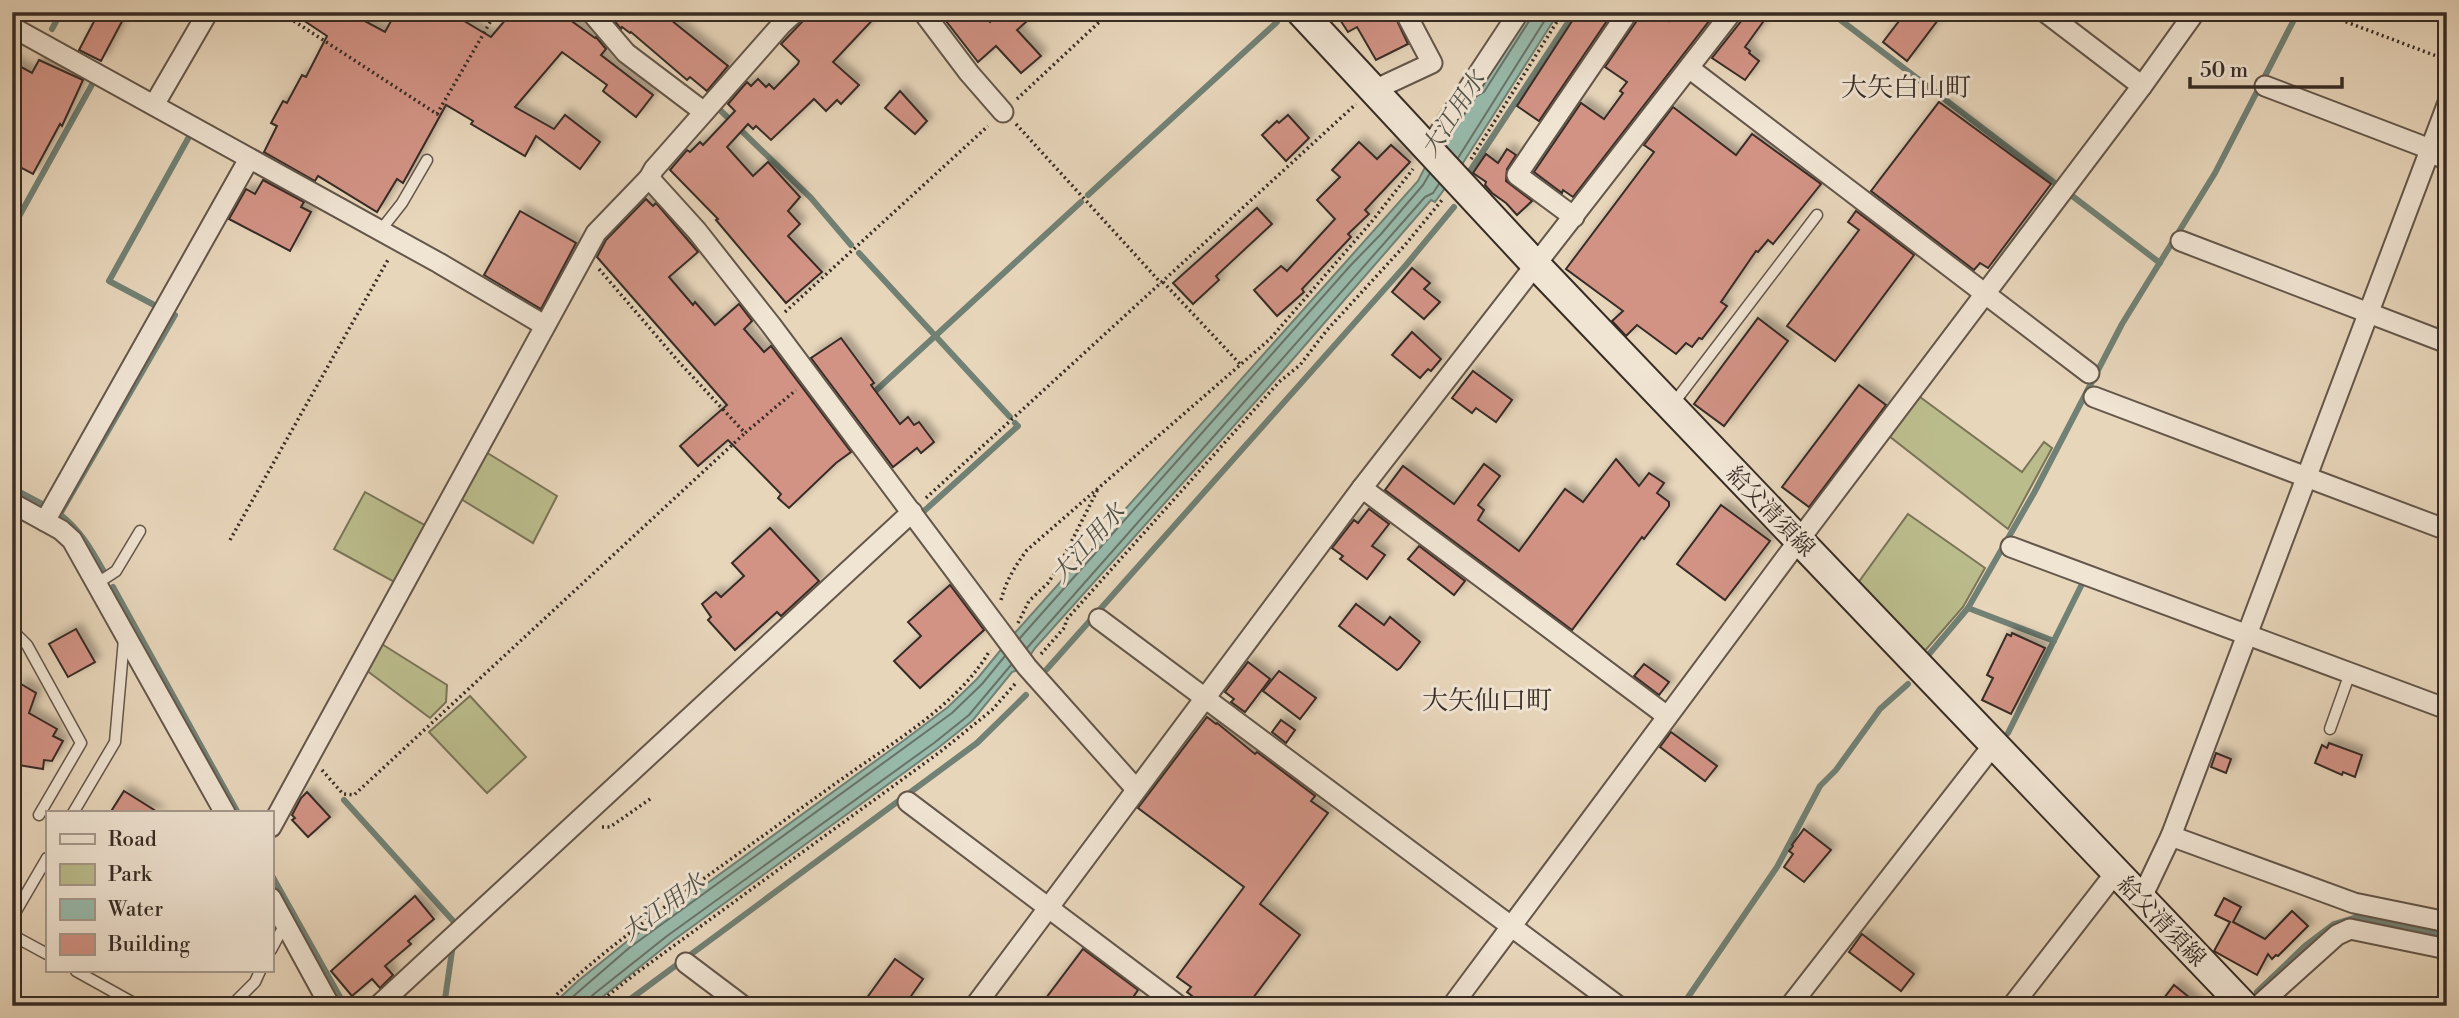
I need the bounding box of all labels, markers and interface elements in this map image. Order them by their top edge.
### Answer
scale bar [2190,46,2342,90]
text: 50 m [2200,58,2248,84]
water label: 大江用水 [1415,64,1494,163]
district label: 大矢白山町 [1841,72,1971,104]
street label: 給父清須線 [1720,461,1820,563]
water label: 大江用水 [1045,496,1133,589]
district label: 大矢仙口町 [1422,685,1552,717]
legend [46,811,273,972]
text: Road [108,827,157,853]
text: Park [108,862,153,888]
water label: 大江用水 [616,866,713,948]
street label: 給父清須線 [2111,871,2211,973]
text: Water [107,897,163,923]
text: Building [107,932,190,958]

